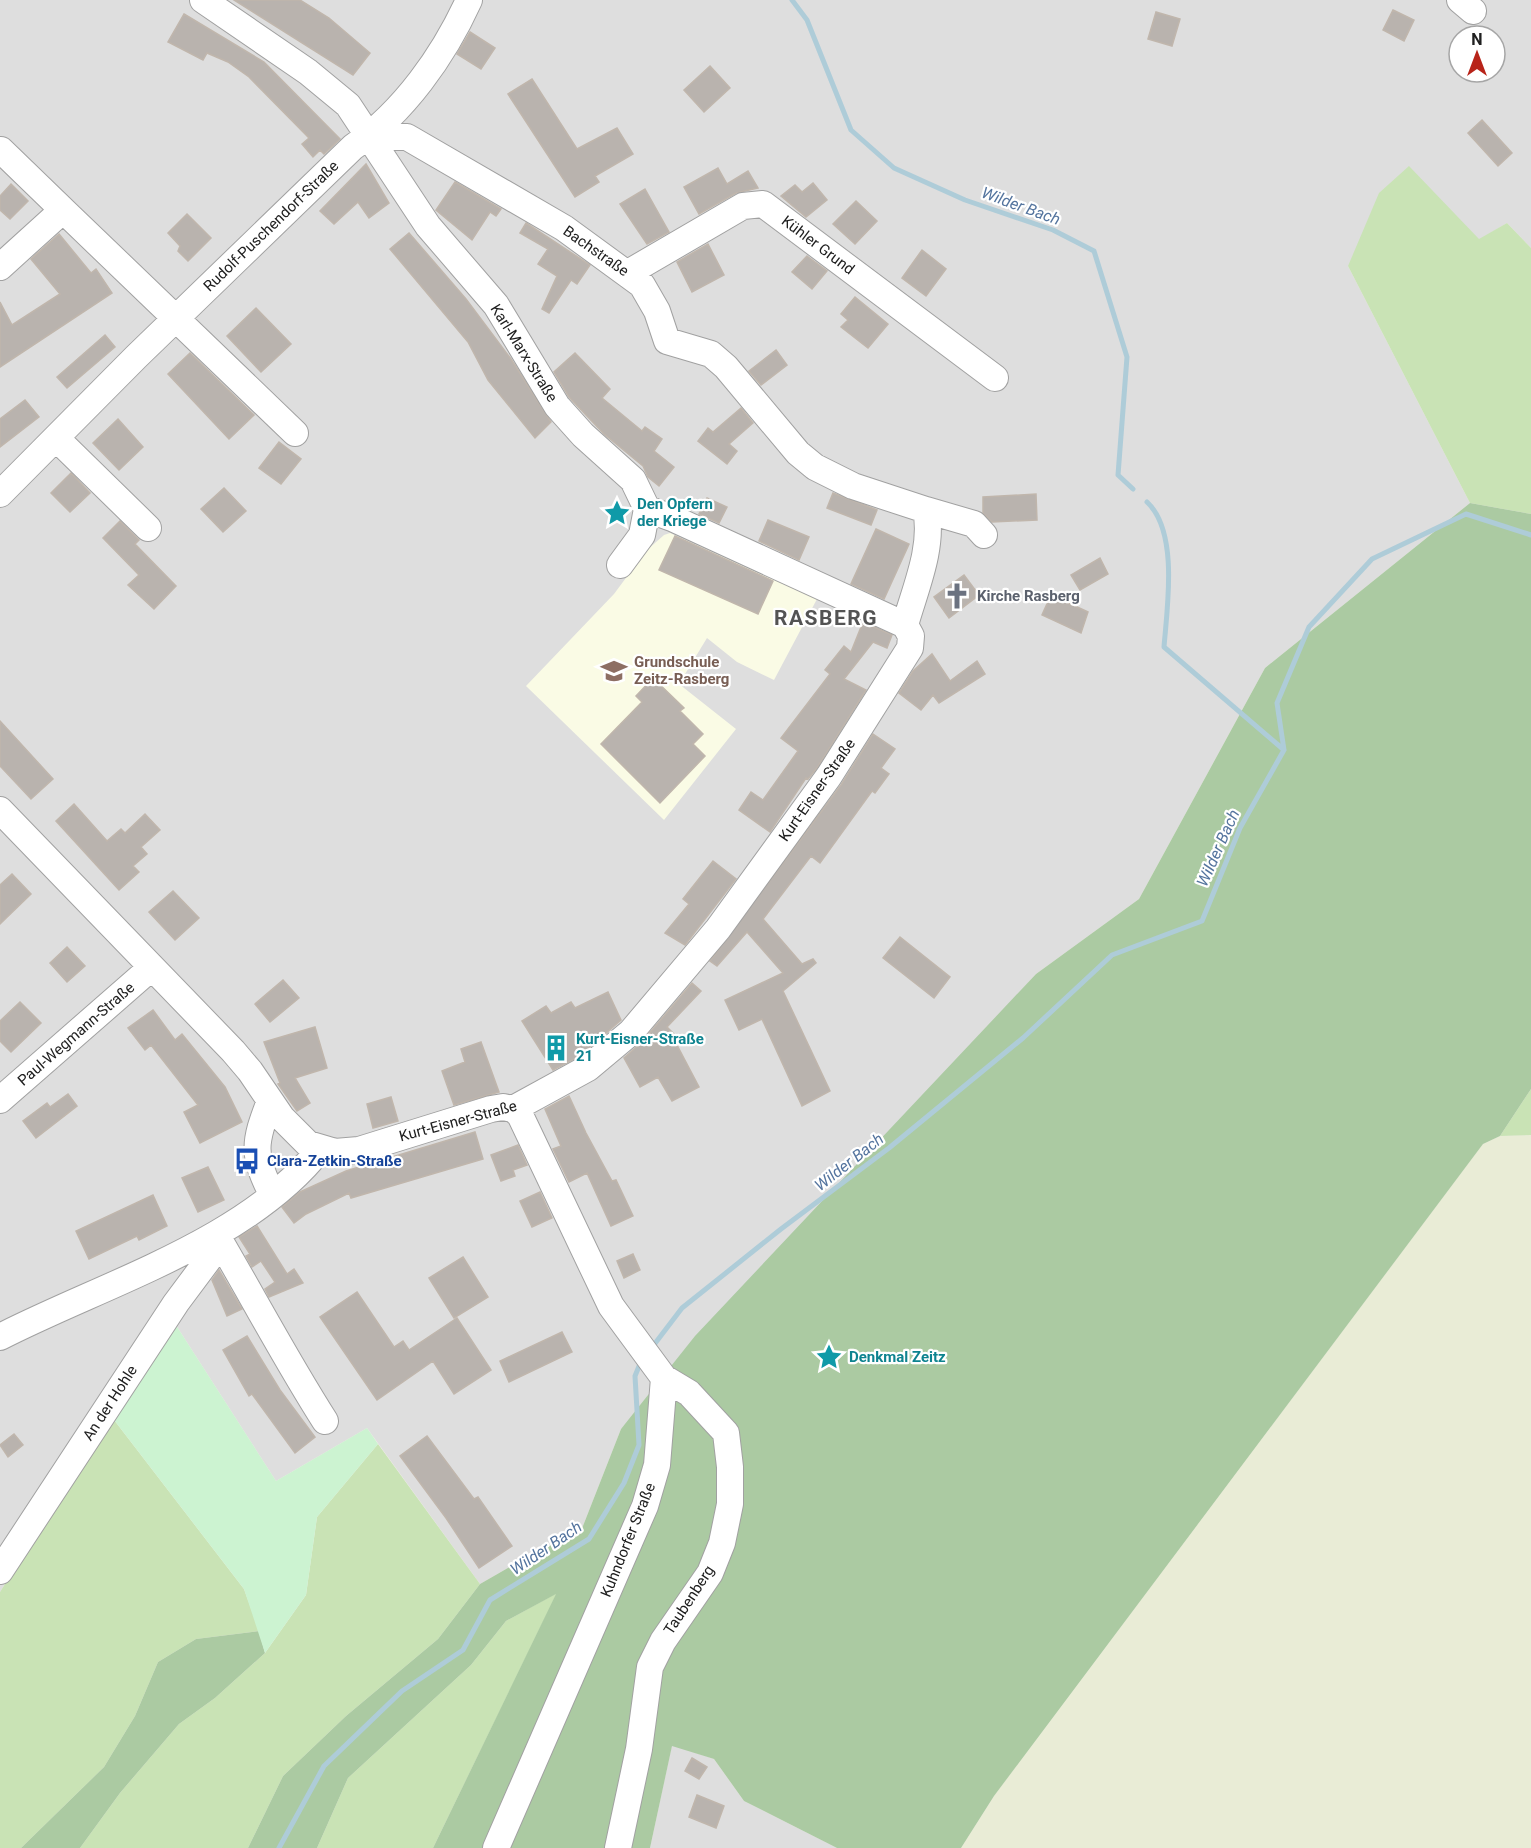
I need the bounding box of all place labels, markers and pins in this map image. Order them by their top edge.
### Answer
place label: Den Opfern der Kriege [637,495,713,530]
place icon: Den Opfern der Kriege [602,498,632,528]
church icon: Kirche Rasberg [942,581,972,611]
place label: Kirche Rasberg [977,587,1080,605]
place label: Grundschule Zeitz-Rasberg [634,653,729,688]
school or university icon: Grundschule Zeitz-Rasberg [599,656,629,686]
place label: Kurt-Eisner-Straße 21 [576,1030,704,1065]
building icon: Kurt-Eisner-Straße 21 [541,1033,571,1063]
bus stop icon: Clara-Zetkin-Straße [232,1146,262,1176]
place label: Clara-Zetkin-Straße [267,1152,402,1170]
place icon: Denkmal Zeitz [814,1342,844,1372]
place label: Denkmal Zeitz [849,1348,946,1366]

